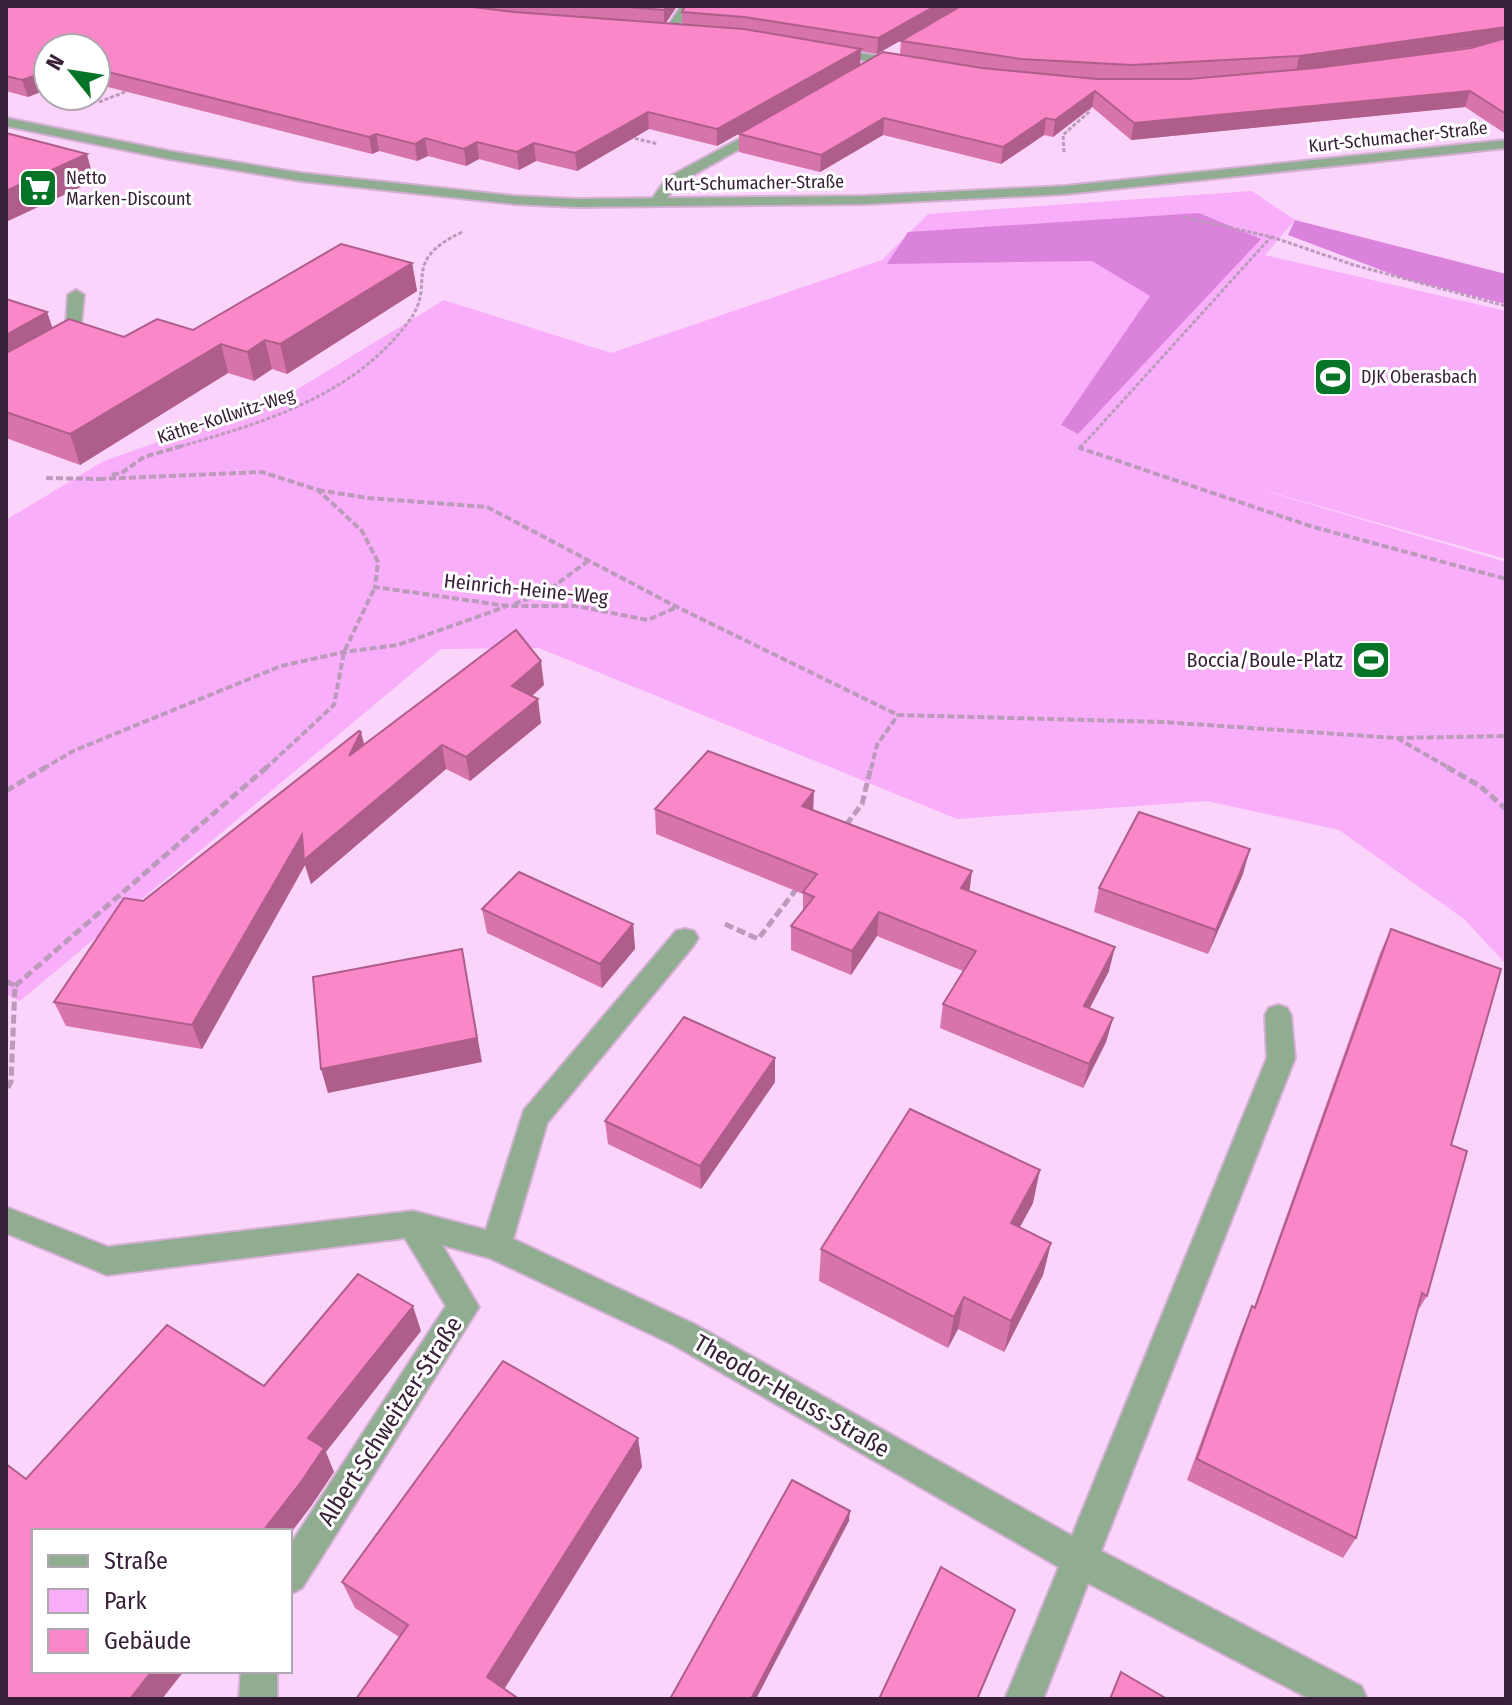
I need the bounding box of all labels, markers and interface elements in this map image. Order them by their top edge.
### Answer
north arrow [32,32,112,112]
text: N [40,50,70,75]
street label: Kurt-Schumacher-Straße [1307,117,1489,157]
supermarket icon: Netto Marken-Discount [17,167,59,209]
place label: Netto Marken-Discount [66,167,192,210]
street label: Kurt-Schumacher-Straße [664,170,844,196]
sports icon: DJK Oberasbach [1312,356,1354,398]
place label: DJK Oberasbach [1361,366,1477,388]
street label: Käthe-Kollwitz-Weg [154,383,298,449]
street label: Heinrich-Heine-Weg [443,568,610,610]
sports icon: Boccia/Boule-Platz [1350,639,1392,681]
place label: Boccia/Boule-Platz [1187,648,1343,672]
street label: Albert-Schweitzer-Straße [312,1311,468,1531]
street label: Theodor-Heuss-Straße [689,1329,895,1463]
legend [32,1529,292,1673]
text: Straße [104,1547,168,1575]
text: Park [104,1587,147,1615]
text: Gebäude [104,1627,191,1655]

